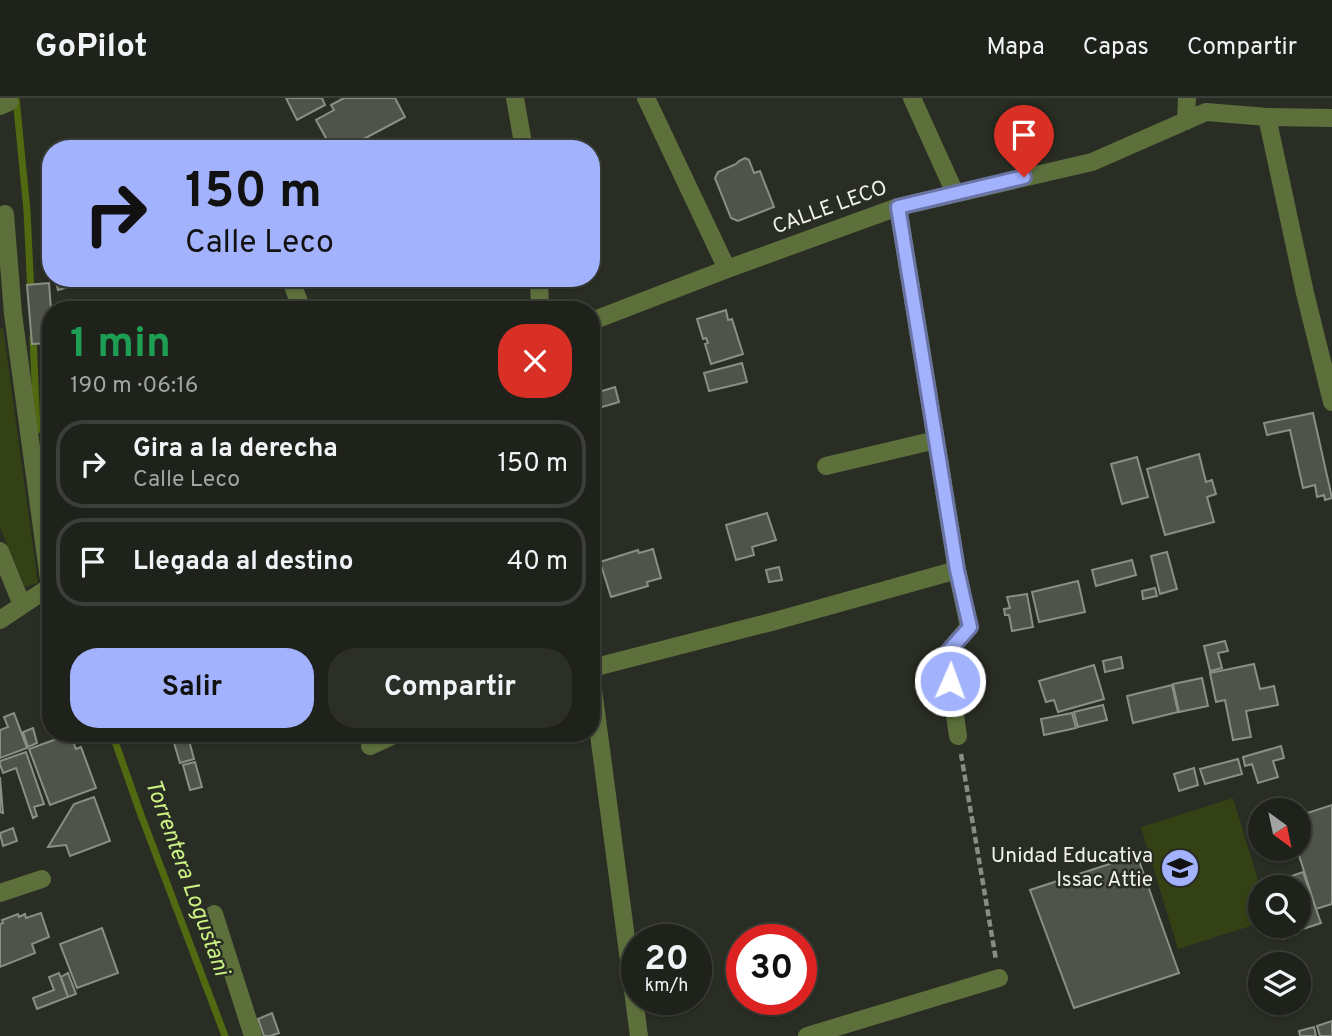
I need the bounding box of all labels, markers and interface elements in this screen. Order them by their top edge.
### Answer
text: GoPilot [35,27,148,69]
text: Mapa [987,33,1045,63]
text: Capas [1083,33,1149,63]
text: Compartir [1187,33,1297,63]
pin [994,105,1054,177]
icon: arrive [1005,116,1043,154]
text: 150 m [185,163,322,225]
icon: right [70,168,161,259]
street label: CALLE LECO [769,175,891,241]
text: Calle Leco [185,224,334,264]
text: 1 min [70,319,171,372]
button: close [498,324,572,398]
text: 190 m · 06:16 [70,372,199,401]
text: Gira a la derecha [133,433,338,466]
icon: right [74,445,112,483]
text: 150 m [497,448,568,481]
text: Calle Leco [133,466,240,495]
icon: arrive [74,543,112,581]
text: Llegada al destino [133,546,353,579]
text: 40 m [507,546,568,579]
position arrow [913,644,987,718]
button: Salir [70,648,314,728]
button: Compartir [328,648,572,728]
water label: Torrentera Logustani [137,776,235,981]
north arrow [1248,798,1311,861]
map controls [1248,798,1311,1015]
place label: Unidad Educativa Issac Attie [991,843,1153,894]
school or university icon: Unidad Educativa Issac Attie [1159,847,1201,889]
button: search [1248,875,1311,938]
speed limit sign: 30 [726,924,817,1015]
text: 20 [644,938,689,982]
button: layers [1248,952,1311,1015]
text: km/h [645,975,688,998]

